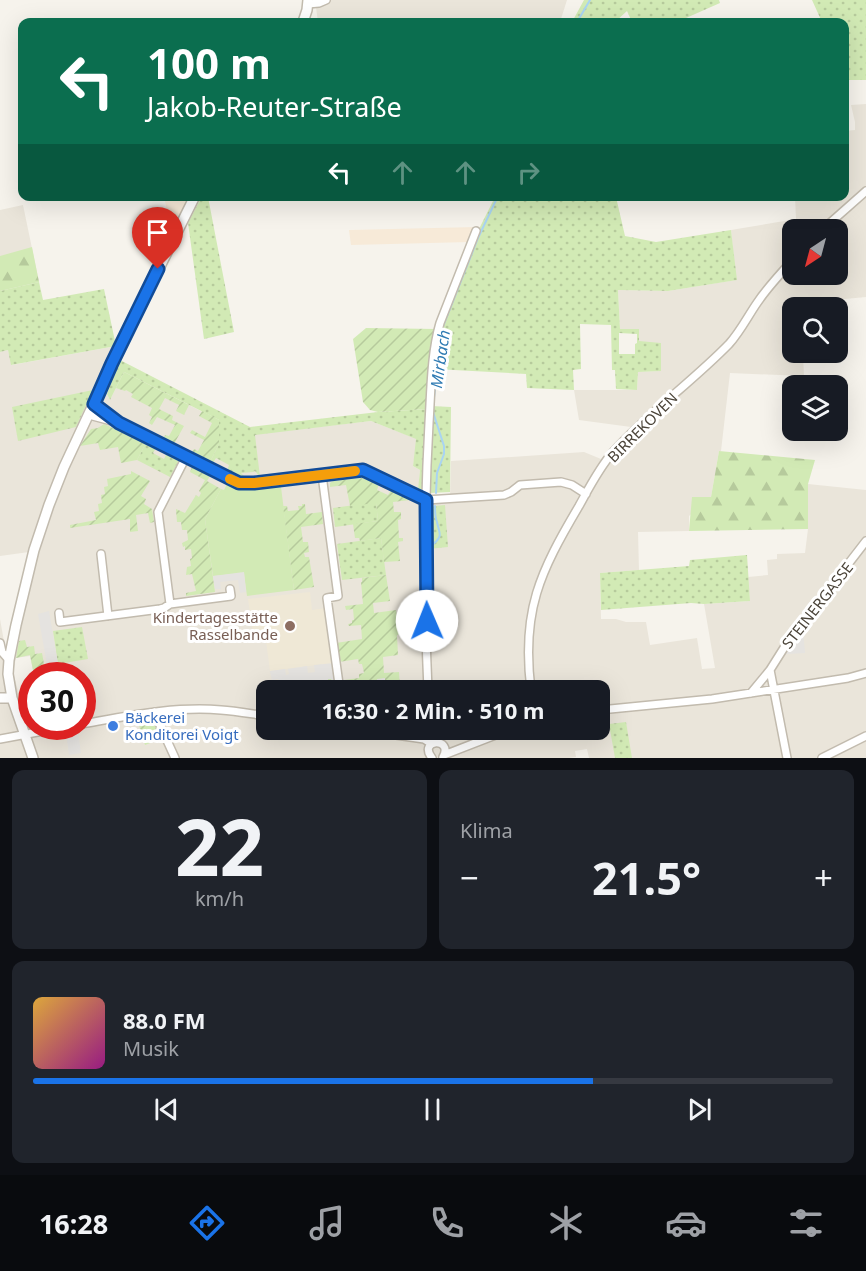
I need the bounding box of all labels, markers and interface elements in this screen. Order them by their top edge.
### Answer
text: 100 m [147,34,271,91]
icon: left [48,42,126,120]
text: Jakob-Reuter-Straße [147,88,402,125]
icon: left [323,156,356,189]
icon: ahead [386,156,419,189]
icon: ahead [449,156,482,189]
icon: right [512,156,545,189]
pin [132,207,183,269]
icon: arrive [141,216,174,249]
north arrow [782,219,848,285]
map controls [782,219,848,441]
button: search [782,297,848,363]
water label: Mirbach [425,328,455,390]
button: layers [782,375,848,441]
street label: BIRREKOVEN [603,388,681,466]
street label: STEINERGASSE [777,558,857,652]
position arrow [395,589,459,653]
place label: Kindertagesstätte Rasselbande [153,607,278,644]
marker: Kindertagesstätte Rasselbande [283,619,297,633]
speed limit sign: 30 [18,662,96,740]
text: 16:30 · 2 Min. · 510 m [322,695,544,725]
place label: Bäckerei Konditorei Voigt [125,707,239,744]
marker: Bäckerei Konditorei Voigt [106,719,120,733]
text: 22 [175,793,264,899]
text: Klima [460,817,513,844]
text: 21.5° [592,847,701,908]
text: − [460,855,479,900]
text: + [814,855,833,900]
text: km/h [195,885,244,912]
text: 88.0 FM [123,1005,205,1035]
text: Musik [123,1035,179,1062]
icon: previous [150,1093,183,1126]
icon: pause [416,1093,449,1126]
icon: next [683,1093,716,1126]
icon: directions [186,1202,228,1244]
icon: music [306,1202,348,1244]
icon: phone [426,1202,468,1244]
icon: climate [545,1202,587,1244]
icon: car [665,1202,707,1244]
icon: filters [785,1202,827,1244]
text: 16:28 [39,1205,108,1242]

